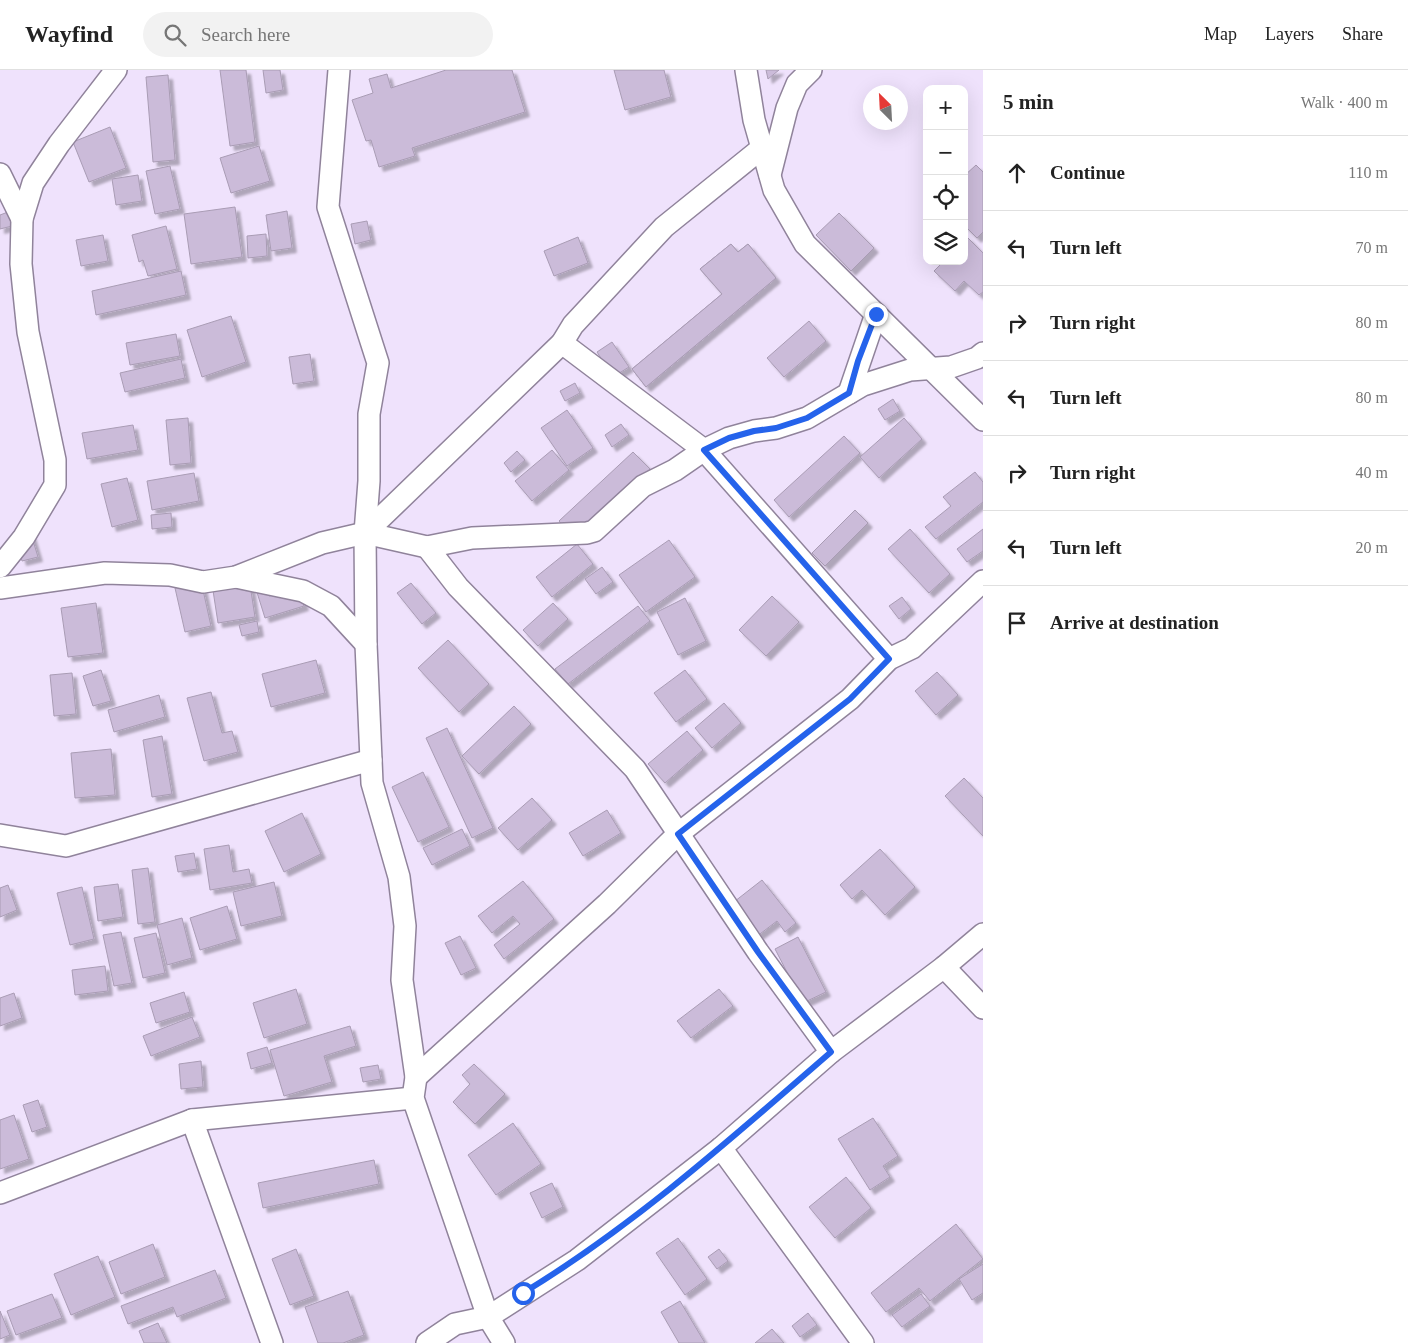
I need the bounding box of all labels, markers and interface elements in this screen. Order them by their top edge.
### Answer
search box [143,12,493,57]
text: Wayfind [25,21,113,47]
icon: search [161,21,189,49]
text: Search here [201,24,290,45]
text: Map [1204,24,1237,44]
text: Layers [1265,24,1314,44]
text: Share [1342,24,1383,44]
north arrow [863,85,908,130]
map controls [923,85,968,265]
button: + [923,85,968,130]
text: 5 min [1003,90,1054,114]
text: Walk · 400 m [1301,94,1388,111]
button: − [923,130,968,175]
icon: ahead [1003,159,1031,187]
text: Continue [1050,162,1125,183]
text: 110 m [1348,164,1388,181]
button: locate [923,175,968,220]
button: layers [923,220,968,265]
icon: left [1003,234,1031,262]
text: Turn left [1050,237,1122,258]
text: 70 m [1356,239,1388,256]
route end [865,303,888,326]
icon: right [1003,309,1031,337]
text: Turn right [1050,312,1135,333]
text: 80 m [1356,314,1388,331]
icon: left [1003,384,1031,412]
text: Turn left [1050,387,1122,408]
text: 80 m [1356,389,1388,406]
icon: right [1003,459,1031,487]
text: Turn right [1050,462,1135,483]
text: 40 m [1356,464,1388,481]
icon: left [1003,534,1031,562]
text: Turn left [1050,537,1122,558]
text: 20 m [1356,539,1388,556]
icon: arrive [1003,609,1031,637]
text: Arrive at destination [1050,612,1219,633]
route start [512,1282,535,1305]

